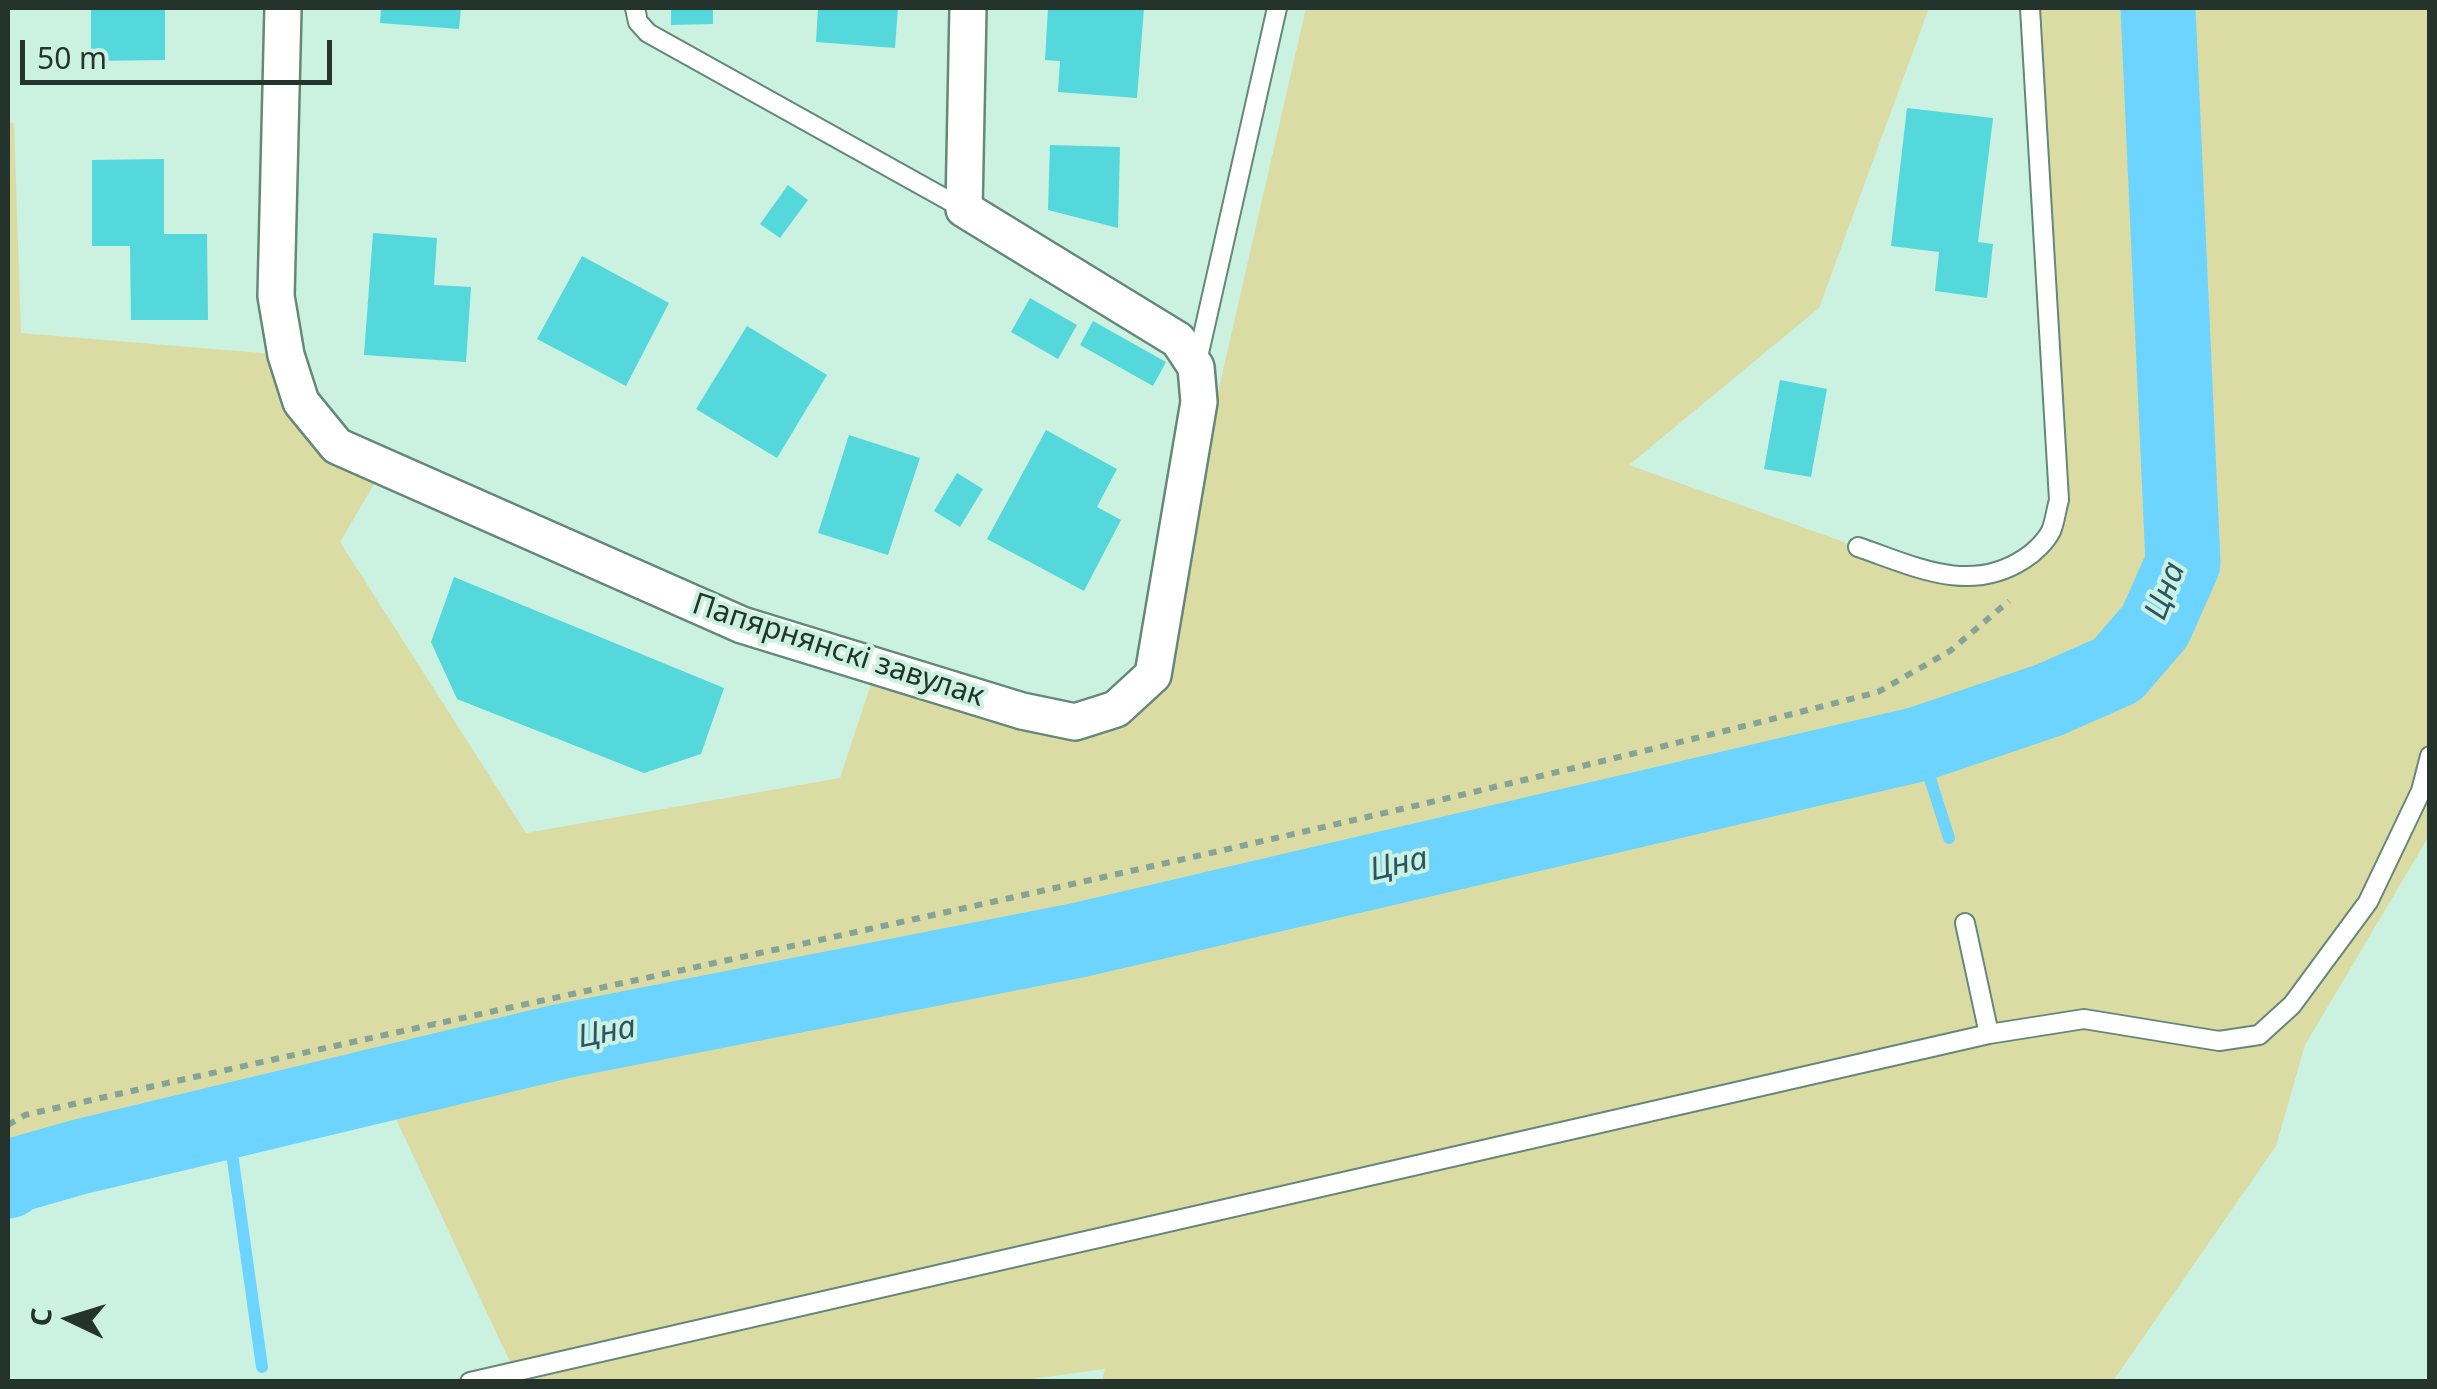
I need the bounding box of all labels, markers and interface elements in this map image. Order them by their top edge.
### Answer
scale bar [25,20,338,82]
text: 50 m [37,37,107,78]
water label: Цна [2138,557,2194,625]
street label: Папярнянскі завулак [688,587,988,715]
water label: Цна [1366,840,1432,890]
water label: Цна [575,1009,639,1057]
north arrow [20,1269,120,1369]
text: С [20,1307,60,1327]

